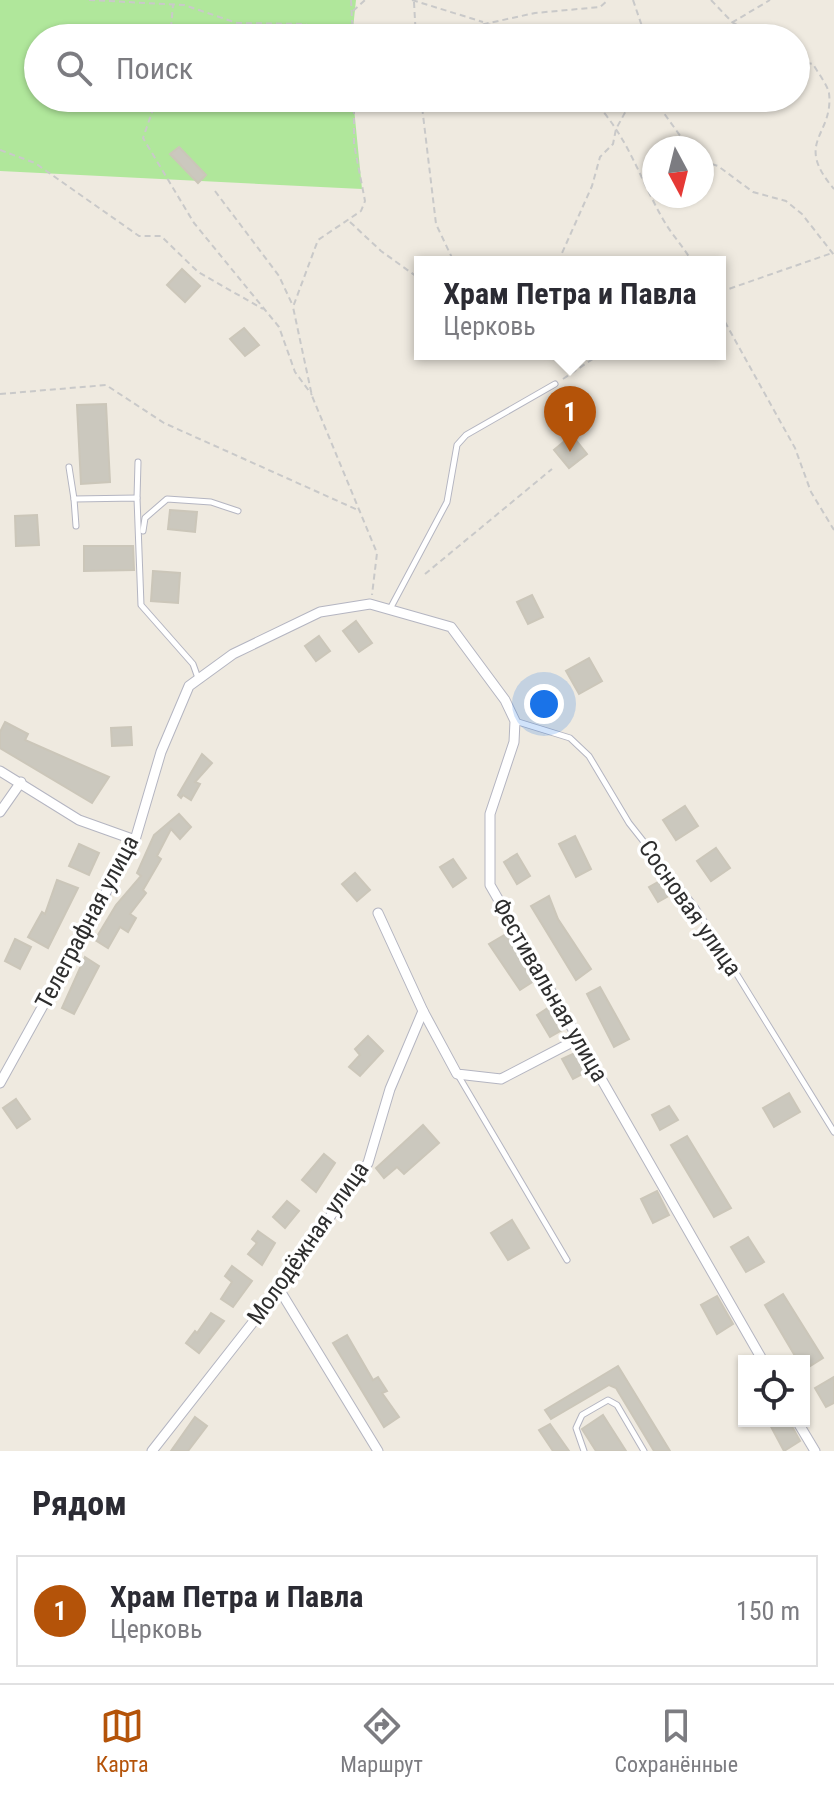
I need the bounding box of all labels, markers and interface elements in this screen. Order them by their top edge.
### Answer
search box [24,24,810,112]
icon: search [52,46,96,90]
text: Поиск [116,51,193,86]
north arrow [642,136,714,208]
popup [414,256,726,360]
text: Храм Петра и Павла [443,276,697,311]
text: Церковь [443,311,536,341]
pin: 1 [544,386,596,452]
your location [524,684,564,724]
street label: Телеграфная улица [30,831,144,1013]
street label: Сосновая улица [633,835,747,981]
street label: Фестивальная улица [486,893,614,1087]
street label: Молодёжная улица [241,1156,375,1330]
map controls [738,1355,810,1427]
button: locate [738,1355,810,1427]
text: Рядом [32,1483,127,1523]
text: Храм Петра и Павла [110,1579,363,1614]
text: 1 [53,1596,67,1626]
text: 150 m [736,1596,800,1626]
text: Церковь [110,1614,202,1644]
tab: Карта [96,1704,148,1777]
tab: Маршрут [340,1704,423,1777]
tab: Сохранённые [615,1704,738,1777]

